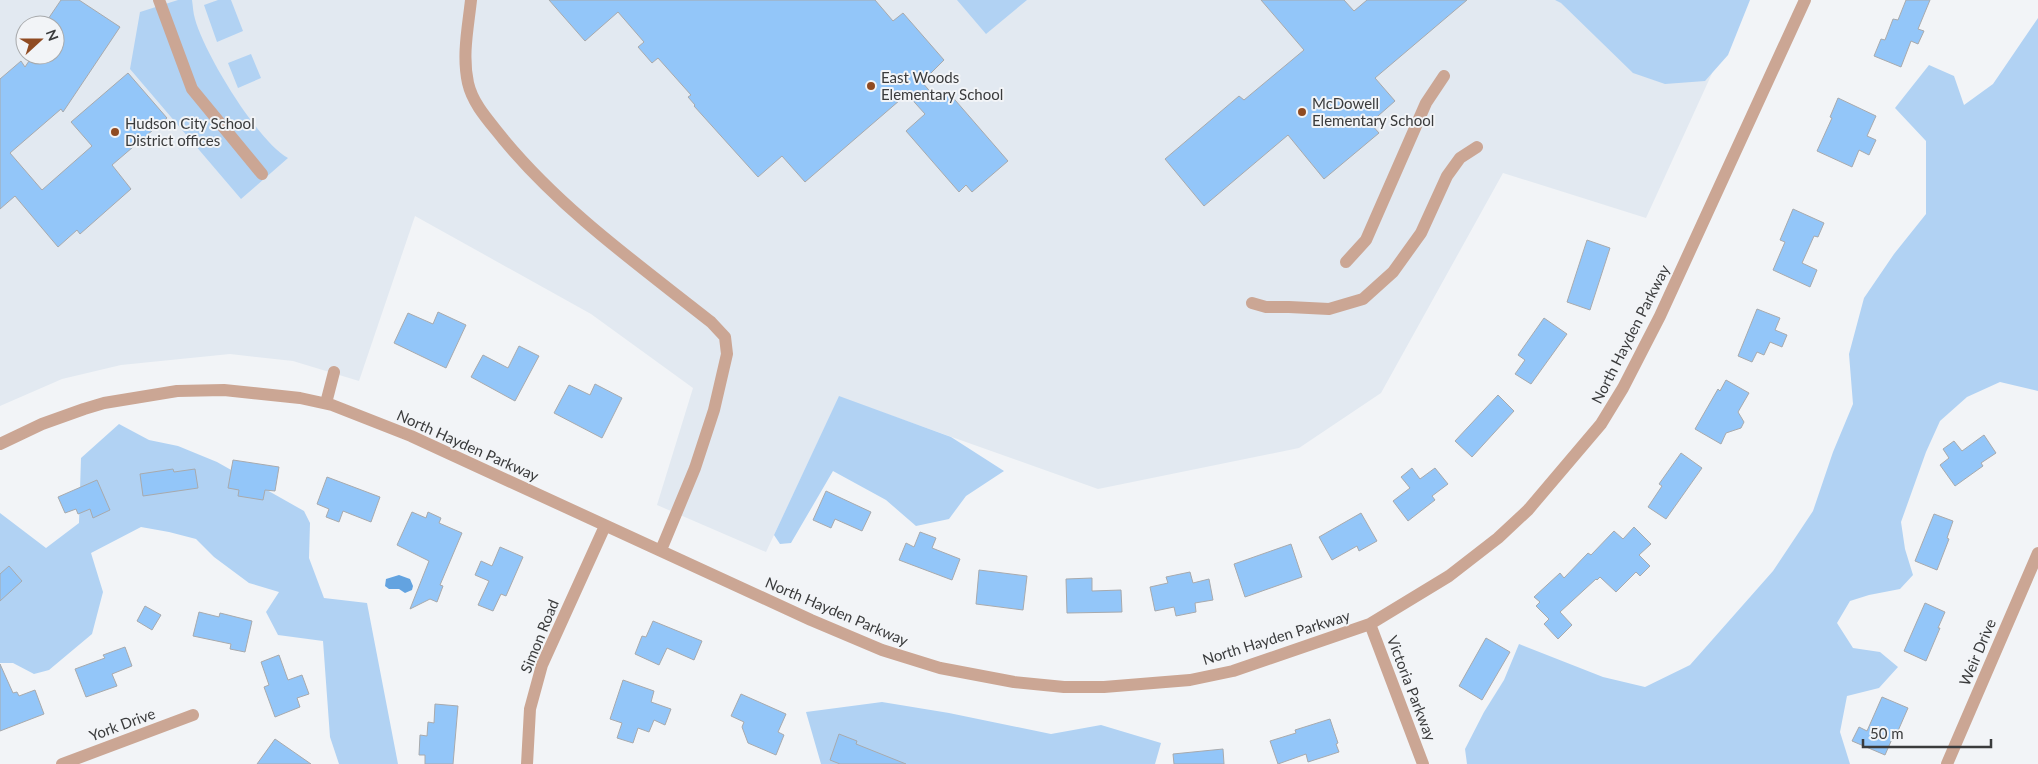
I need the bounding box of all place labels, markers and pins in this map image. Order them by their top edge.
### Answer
place label: East Woods Elementary School [881,68,1003,103]
marker: East Woods Elementary School [865,80,877,92]
place label: McDowell Elementary School [1312,94,1434,129]
marker: McDowell Elementary School [1296,106,1308,118]
place label: Hudson City School District offices [125,114,255,149]
marker: Hudson City School District offices [109,126,121,138]

